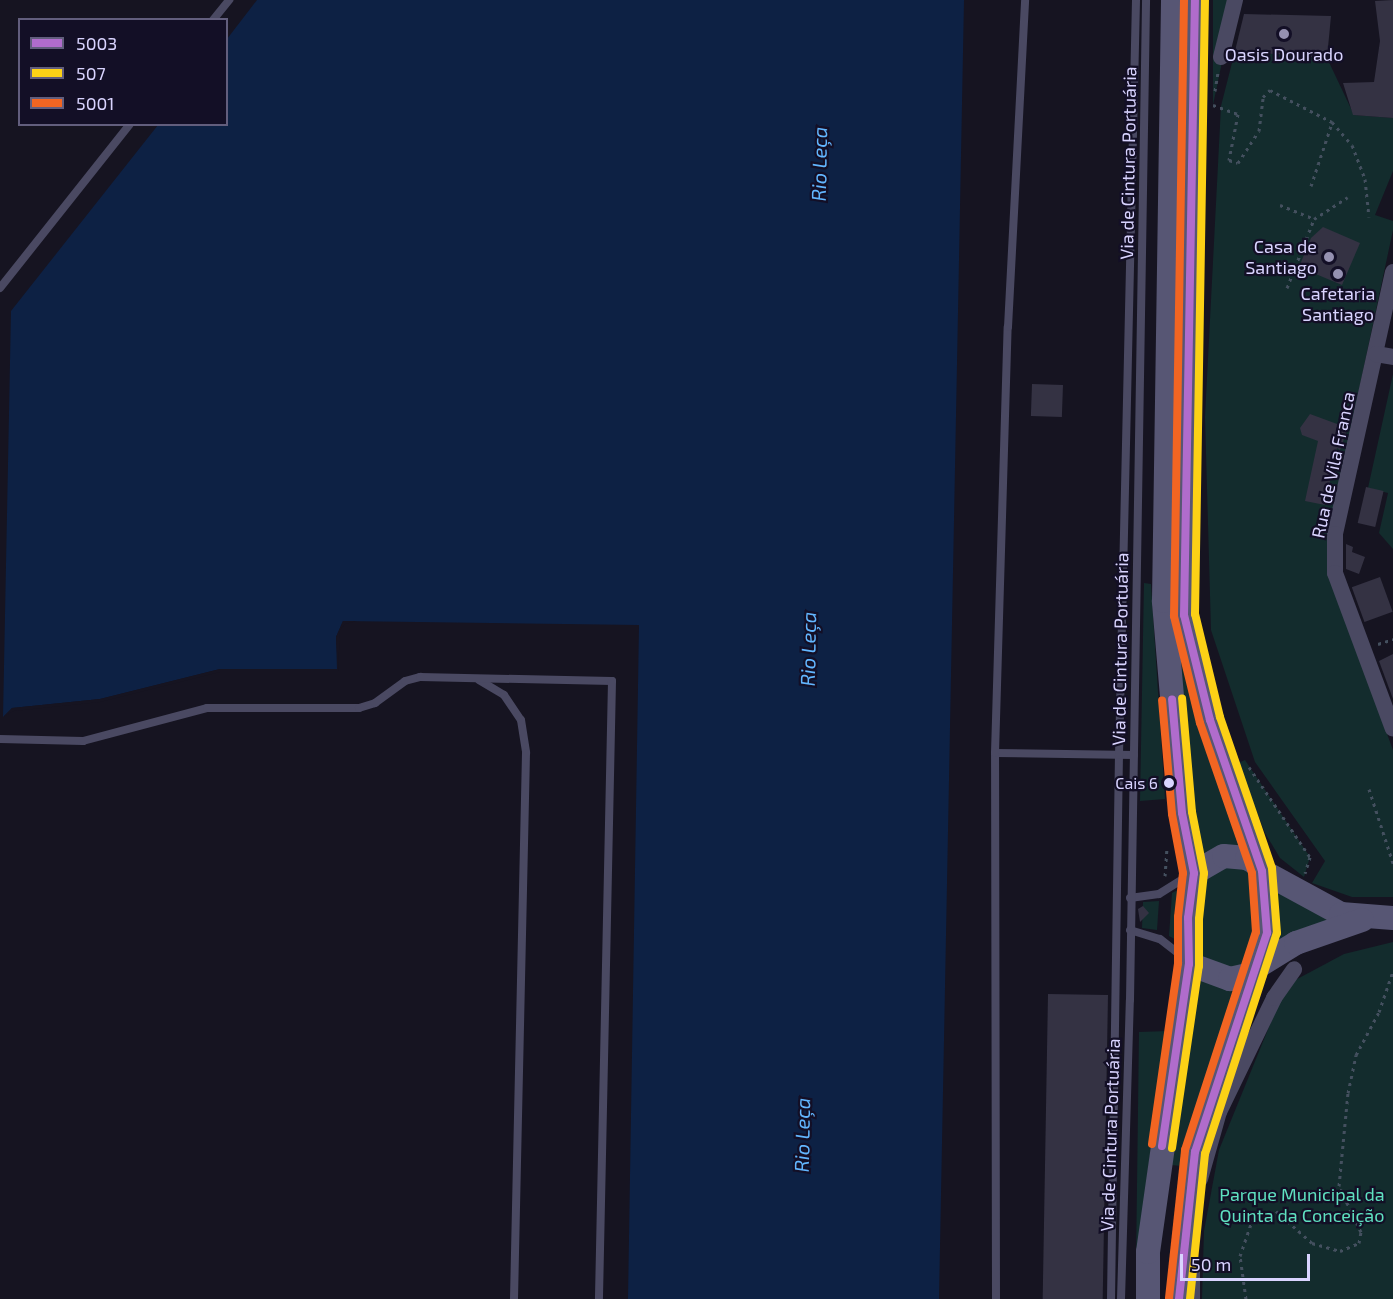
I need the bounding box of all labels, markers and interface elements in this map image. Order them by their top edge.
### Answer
legend [18,18,228,126]
marker: Oasis Dourado [1277,27,1291,41]
text: 5003 [76,32,117,54]
place label: Oasis Dourado [1225,43,1343,65]
text: 507 [76,62,106,84]
street label: Via de Cintura Portuária [1116,66,1140,260]
text: 5001 [76,92,115,114]
water label: Rio Leça [806,126,832,202]
place label: Casa de Santiago [1245,236,1317,278]
marker: Casa de Santiago [1322,250,1336,264]
marker: Cafetaria Santiago [1331,267,1345,281]
place label: Cafetaria Santiago [1301,283,1375,326]
street label: Rua de Vila Franca [1307,390,1359,540]
street label: Via de Cintura Portuária [1108,552,1132,746]
water label: Rio Leça [795,611,821,687]
place label: Cais 6 [1115,773,1158,793]
marker: Cais 6 [1163,777,1175,789]
street label: Via de Cintura Portuária [1096,1038,1124,1232]
water label: Rio Leça [789,1097,815,1173]
park label: Parque Municipal da Quinta da Conceição [1219,1184,1385,1226]
scale bar [1183,1242,1314,1280]
text: 50 m [1191,1253,1231,1275]

